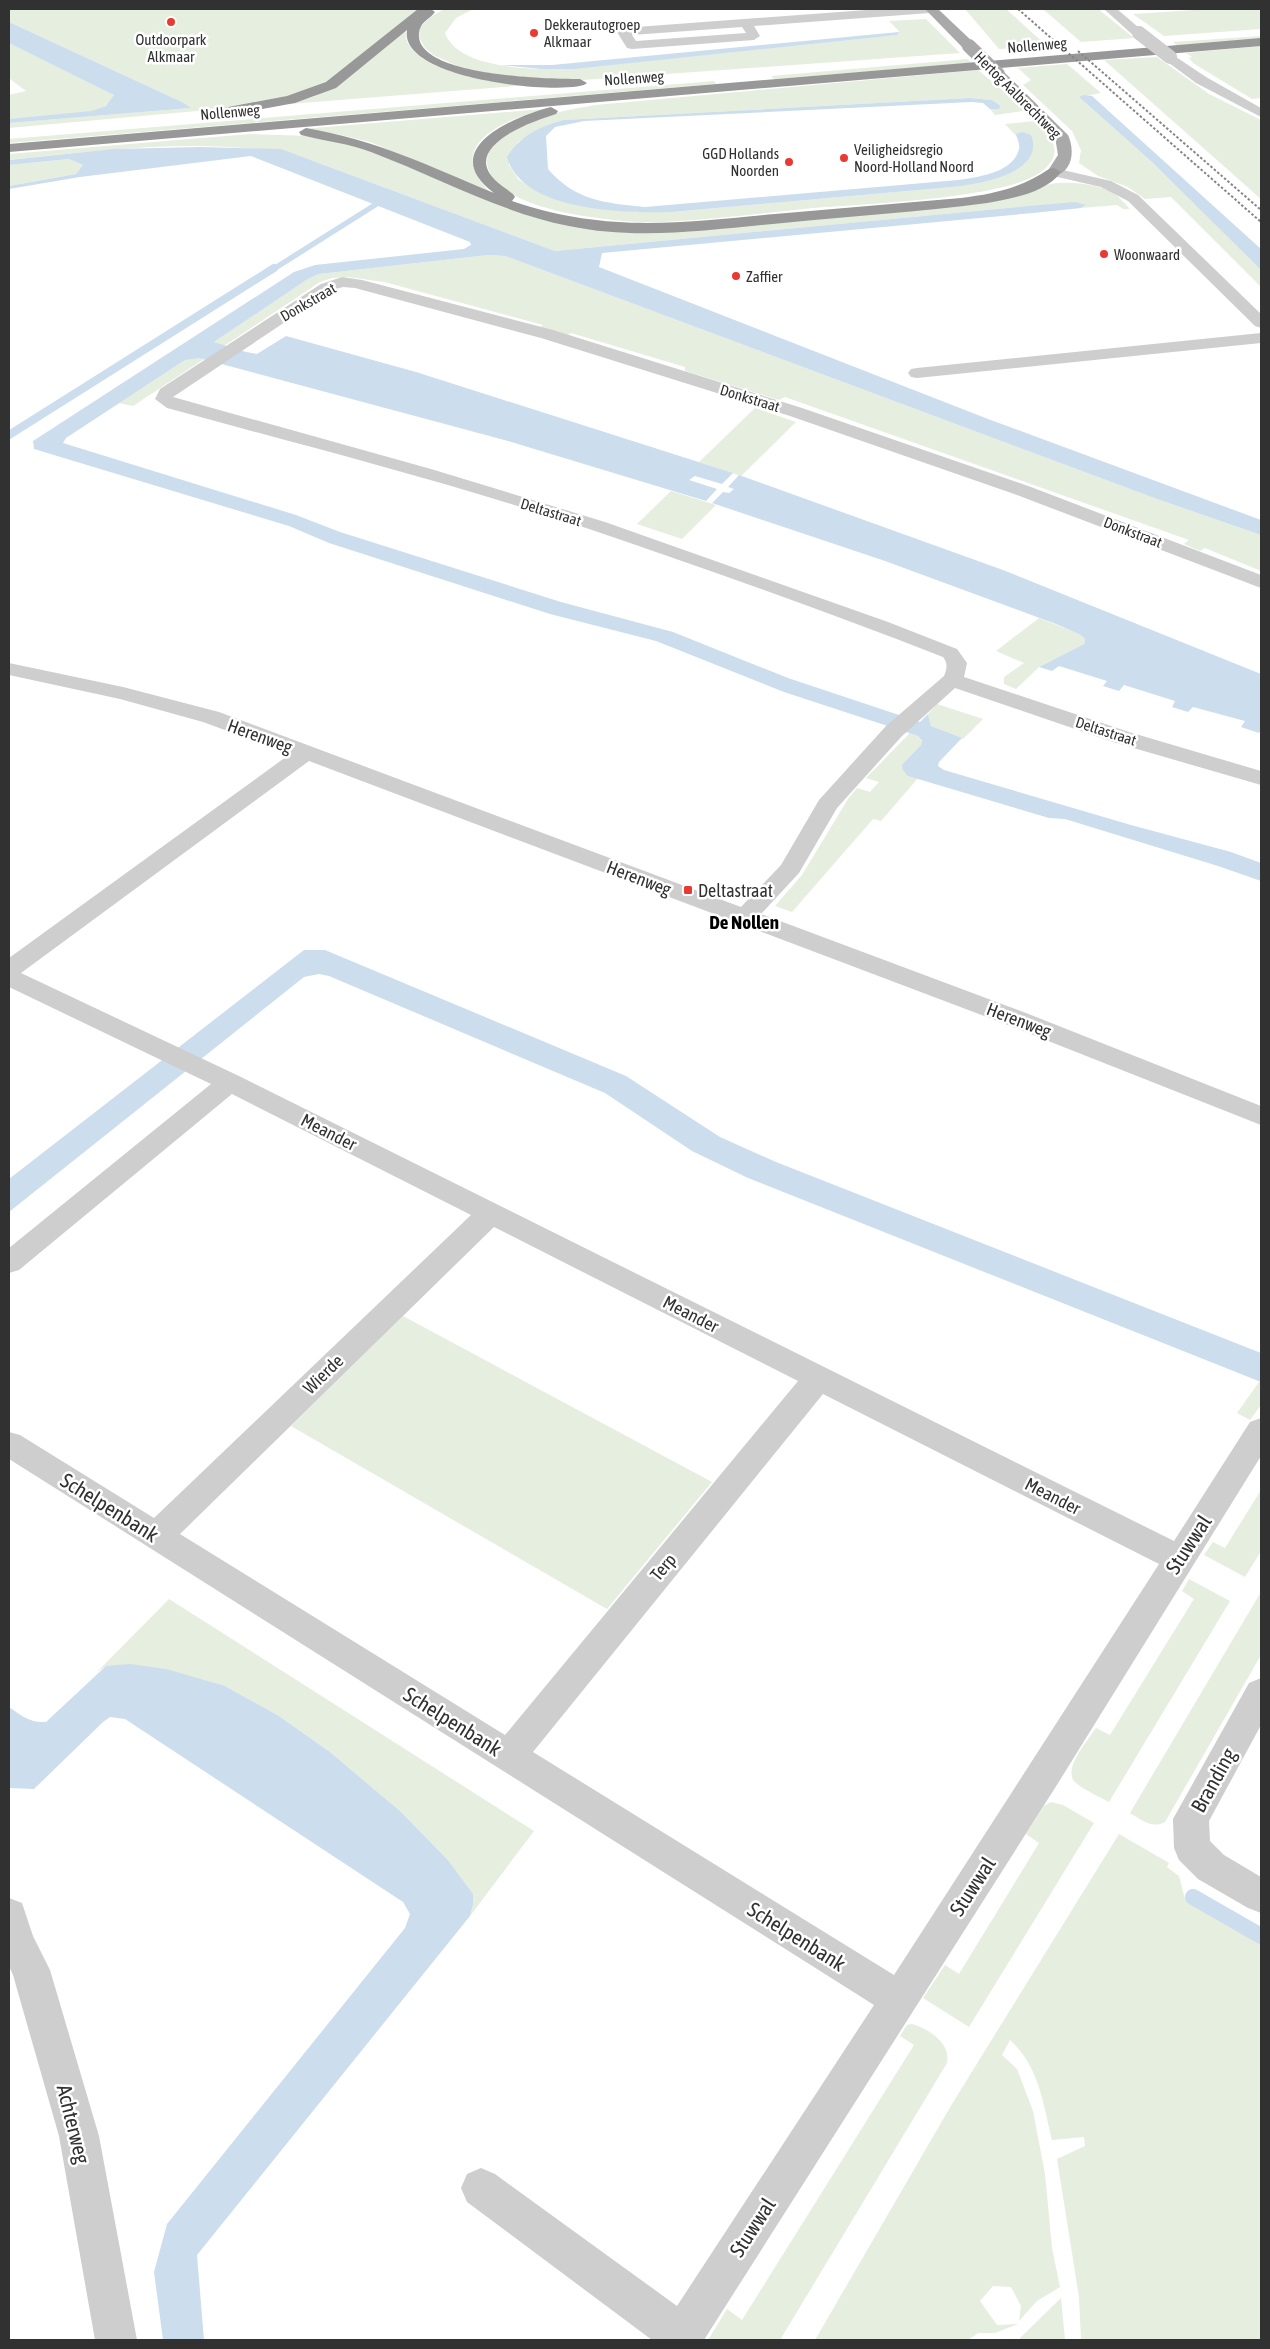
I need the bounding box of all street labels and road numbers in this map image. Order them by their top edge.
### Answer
street label: Nollenweg [1006,34,1068,56]
street label: Hertog Aalbrechtweg [971,48,1065,142]
street label: Nollenweg [604,67,665,89]
street label: Nollenweg [199,101,261,123]
street label: Donkstraat [277,279,339,325]
street label: Donkstraat [718,381,782,415]
street label: Deltastraat [519,495,583,529]
street label: Donkstraat [1101,513,1165,551]
street label: Deltastraat [1074,713,1138,749]
street label: Herenweg [225,715,295,757]
street label: Herenweg [604,856,674,900]
street label: Herenweg [984,998,1054,1042]
street label: Meander [298,1109,361,1155]
street label: Meander [660,1291,723,1337]
street label: Wierde [299,1350,347,1398]
street label: Schelpenbank [57,1467,163,1547]
street label: Meander [1022,1473,1085,1519]
street label: Stuwwal [1160,1510,1216,1578]
street label: Terp [646,1549,680,1585]
street label: Schelpenbank [400,1681,506,1761]
street label: Branding [1186,1744,1240,1816]
street label: Stuwwal [944,1852,1000,1920]
street label: Schelpenbank [744,1896,850,1976]
street label: Achterweg [53,2082,95,2166]
street label: Stuwwal [724,2193,780,2261]

